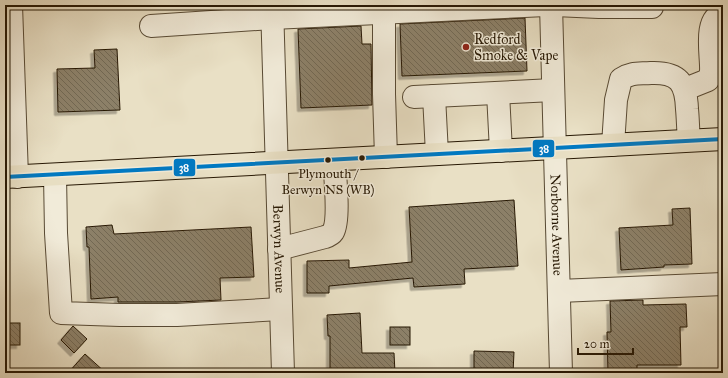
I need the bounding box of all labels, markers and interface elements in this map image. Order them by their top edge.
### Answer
place label: Redford Smoke & Vape [474,31,559,64]
marker: Redford Smoke & Vape [461,42,471,52]
line badge: 38 [532,139,555,158]
text: 38 [539,142,549,156]
unlabelled marker [357,153,367,163]
marker: Plymouth / Berwyn NS (WB) [323,155,333,165]
line badge: 38 [173,158,196,177]
text: 38 [179,161,189,175]
place label: Plymouth / Berwyn NS (WB) [282,166,375,198]
street label: Norborne Avenue [547,174,567,276]
street label: Berwyn Avenue [269,204,289,294]
scale bar [578,330,633,356]
text: 20 m [584,337,610,351]

